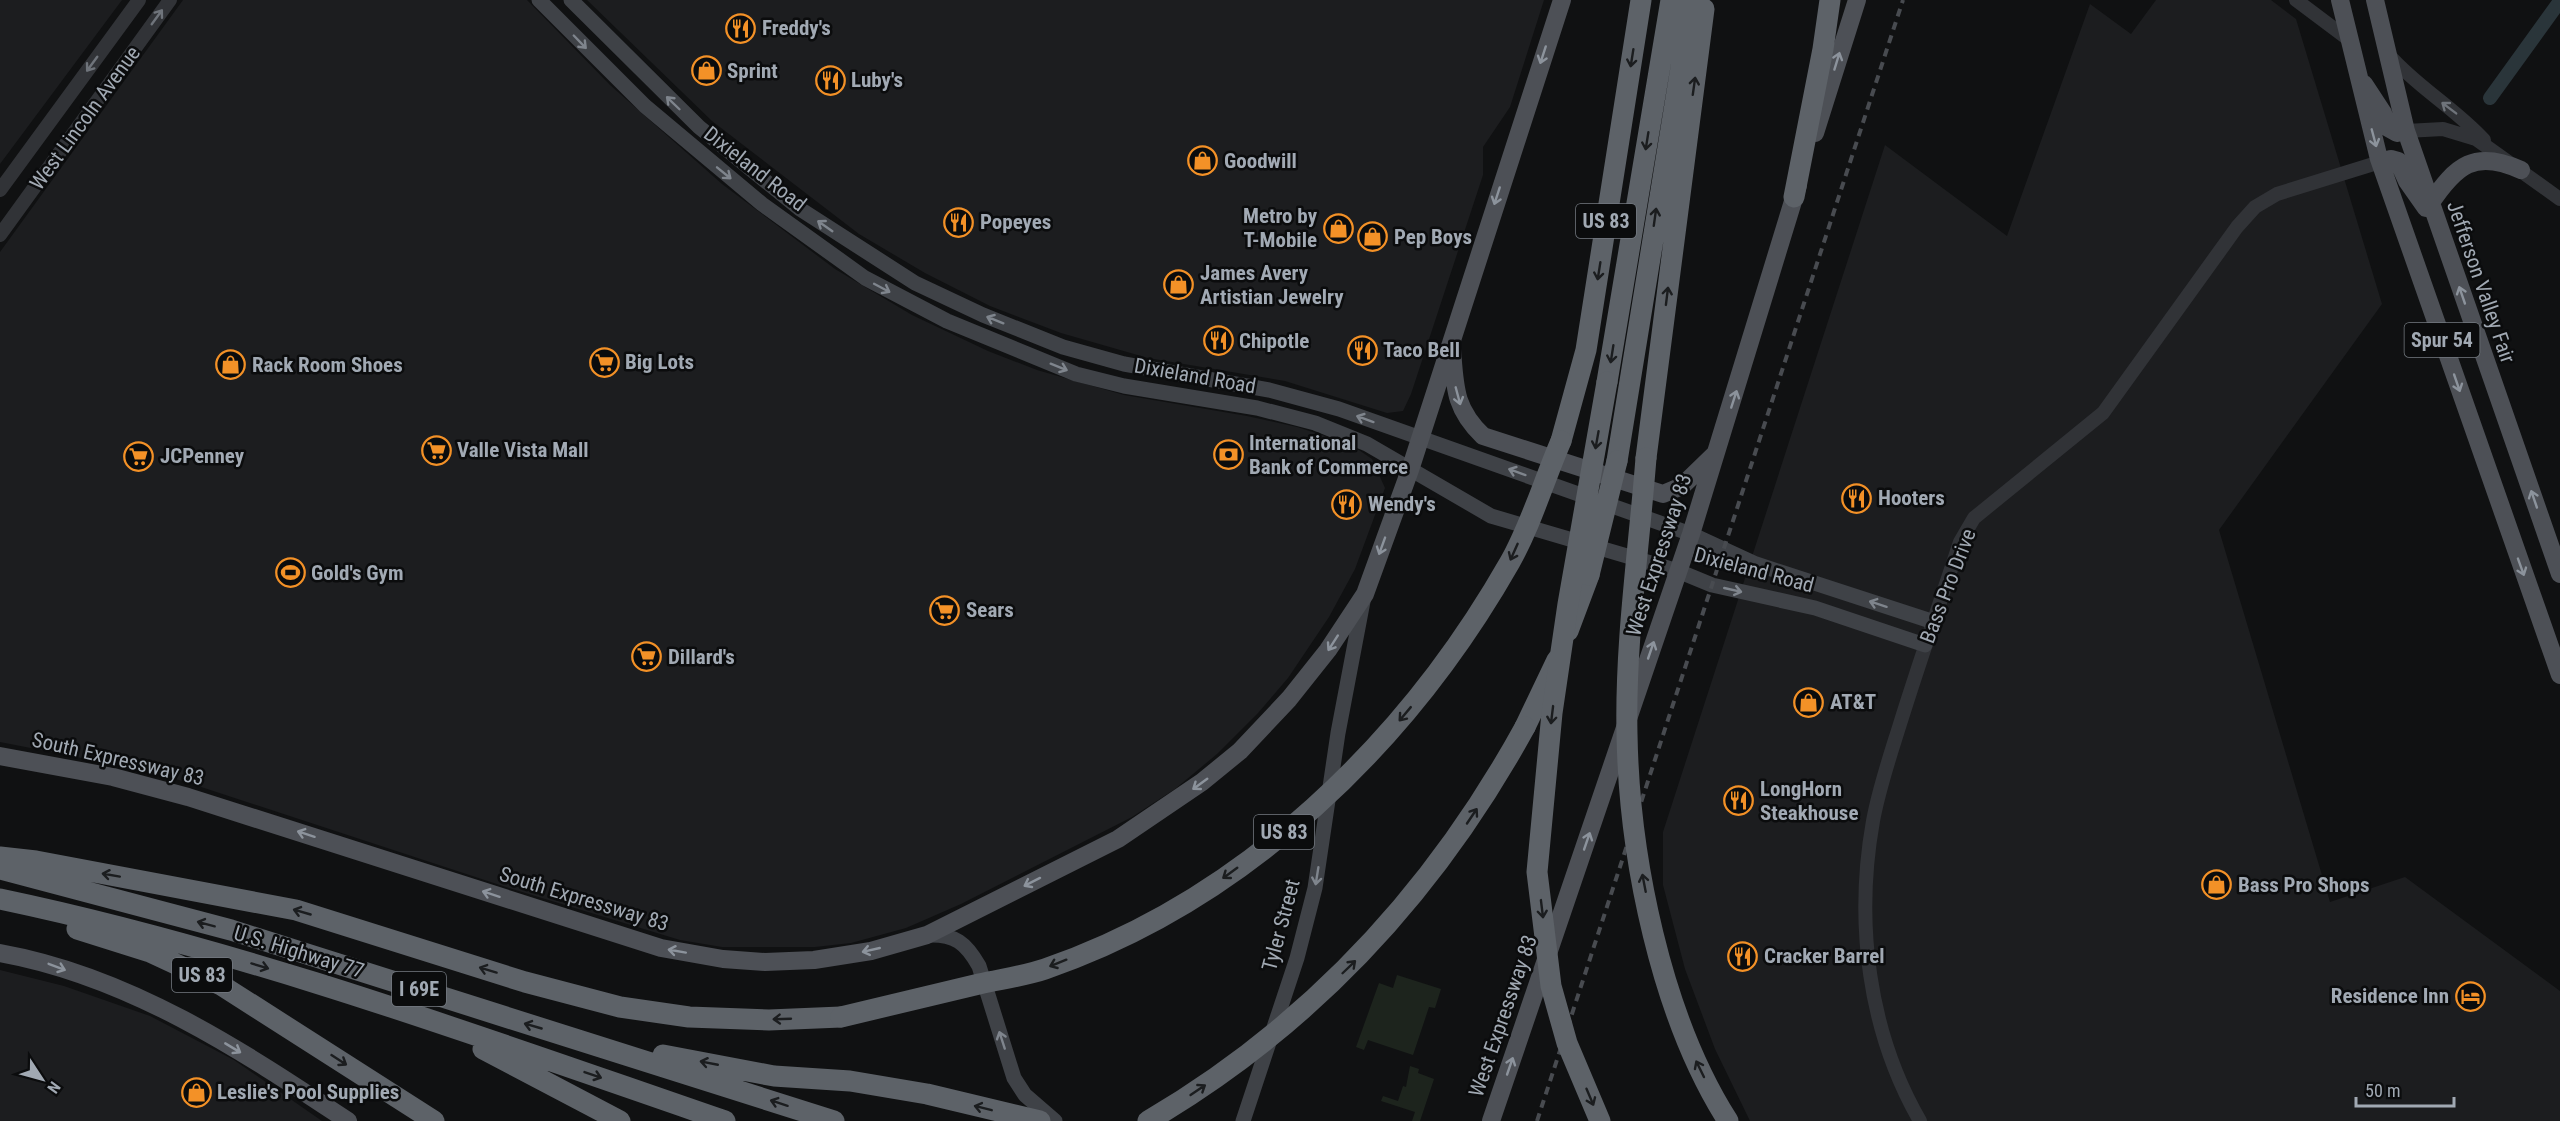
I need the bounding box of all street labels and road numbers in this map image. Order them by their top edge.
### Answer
street label: West Lincoln Avenue [25,41,145,194]
street label: Dixieland Road [699,122,811,216]
street label: Jefferson Valley Fair [2442,198,2520,366]
road number: US 83 [1576,204,1636,238]
road number: Spur 54 [2404,323,2480,357]
street label: Dixieland Road [1132,353,1258,399]
street label: West Expressway 83 [1621,471,1697,639]
street label: Bass Pro Drive [1915,525,1981,647]
street label: Dixieland Road [1691,542,1817,598]
street label: South Expressway 83 [30,728,206,790]
road number: US 83 [1254,815,1314,849]
street label: South Expressway 83 [496,862,672,936]
street label: Tyler Street [1257,876,1305,974]
street label: U.S. Highway 77 [231,921,367,983]
street label: West Expressway 83 [1464,932,1542,1100]
road number: US 83 [172,958,232,992]
road number: I 69E [392,972,446,1006]

